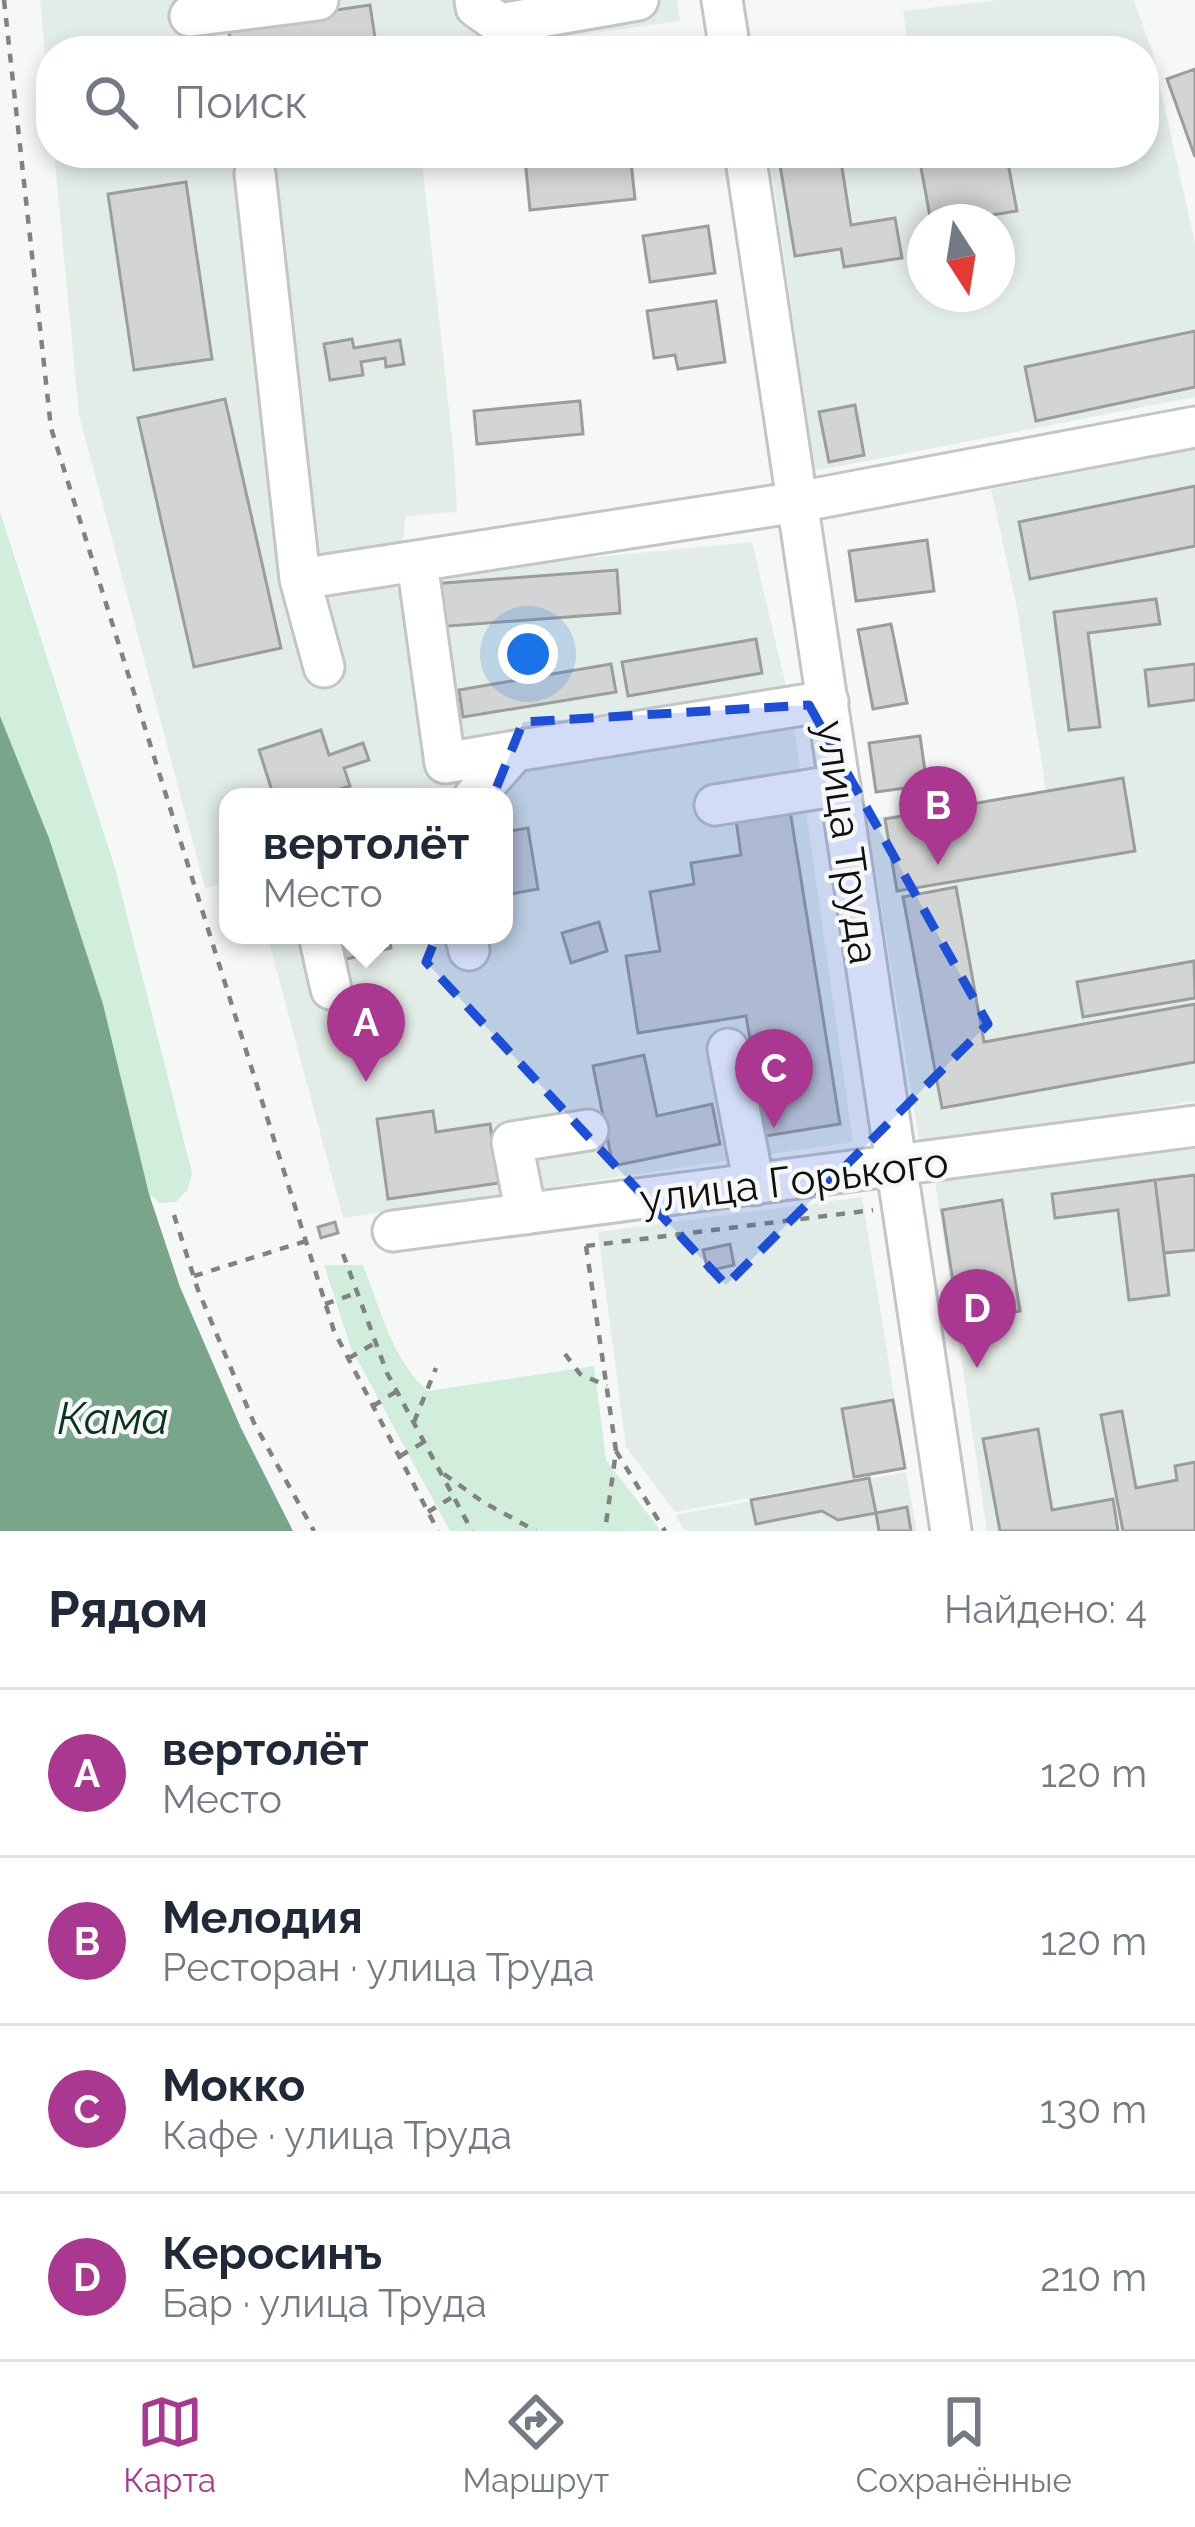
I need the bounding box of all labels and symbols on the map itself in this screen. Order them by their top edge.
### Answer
north arrow [907,204,1015,312]
your location [498,624,558,684]
street label: улица Труда [806,717,889,967]
pin: B [899,766,977,865]
pin: A [327,983,405,1082]
pin: C [735,1029,813,1128]
street label: улица Горького [637,1137,951,1224]
pin: D [938,1269,1016,1368]
water label: Кама [57,1392,169,1445]

